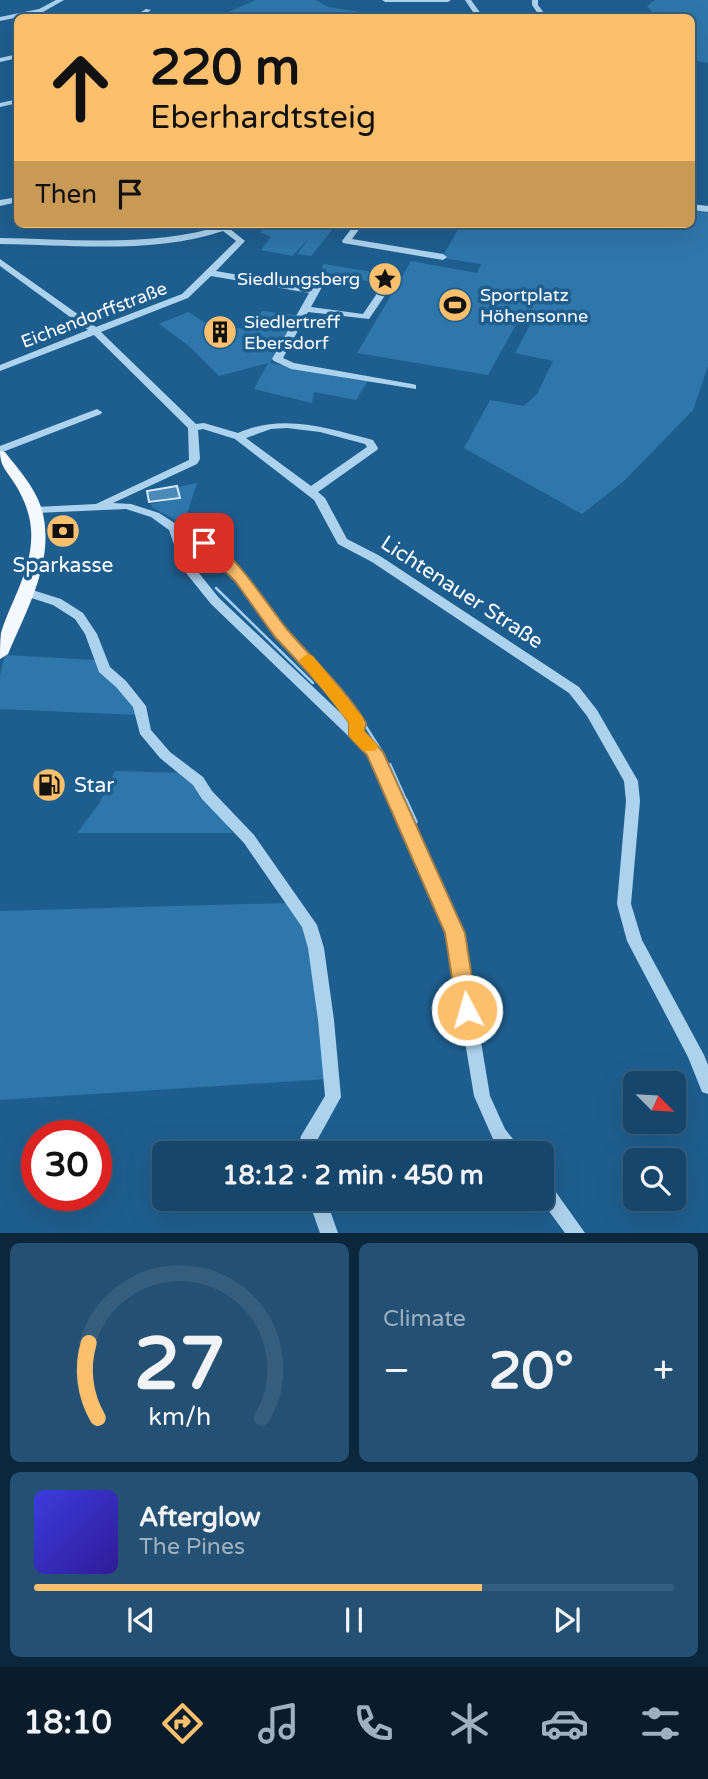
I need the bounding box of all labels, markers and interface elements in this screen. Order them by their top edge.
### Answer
text: 220 m [150,39,300,98]
icon: ahead [35,42,126,133]
text: Eberhardtsteig [150,99,376,137]
icon: arrive [111,175,149,213]
text: Then [35,179,97,210]
place icon: Siedlungsberg [366,260,404,298]
place label: Siedlungsberg [237,268,360,290]
street label: Eichendorffstraße [18,277,170,353]
place label: Sportplatz Höhensonne [480,284,588,327]
sports icon: Sportplatz Höhensonne [436,286,474,324]
place label: Siedlertreff Ebersdorf [244,311,340,354]
building icon: Siedlertreff Ebersdorf [201,313,239,351]
bank icon: Sparkasse [44,512,82,550]
pin [174,513,234,573]
icon: arrive [185,524,223,562]
street label: Lichtenauer Straße [376,531,548,654]
place label: Sparkasse [13,553,114,578]
fuel station icon: Star [30,766,68,804]
place label: Star [74,773,114,798]
position arrow [430,973,504,1047]
north arrow [623,1071,686,1134]
map controls [623,1071,686,1211]
speed limit sign: 30 [21,1120,112,1211]
button: search [623,1148,686,1211]
text: 18:12 · 2 min · 450 m [222,1160,484,1191]
text: Climate [383,1305,466,1333]
text: 27 [134,1322,225,1410]
text: 20° [489,1340,574,1403]
text: − [383,1348,410,1394]
text: + [653,1348,674,1394]
text: km/h [148,1402,211,1432]
text: Afterglow [139,1502,261,1533]
text: The Pines [139,1533,245,1561]
icon: previous [122,1601,160,1639]
icon: pause [335,1601,373,1639]
icon: next [548,1601,586,1639]
icon: directions [158,1699,207,1748]
icon: music [254,1699,303,1748]
icon: phone [349,1699,398,1748]
icon: climate [445,1699,494,1748]
icon: car [540,1699,589,1748]
icon: filters [636,1699,685,1748]
text: 18:10 [23,1704,112,1742]

